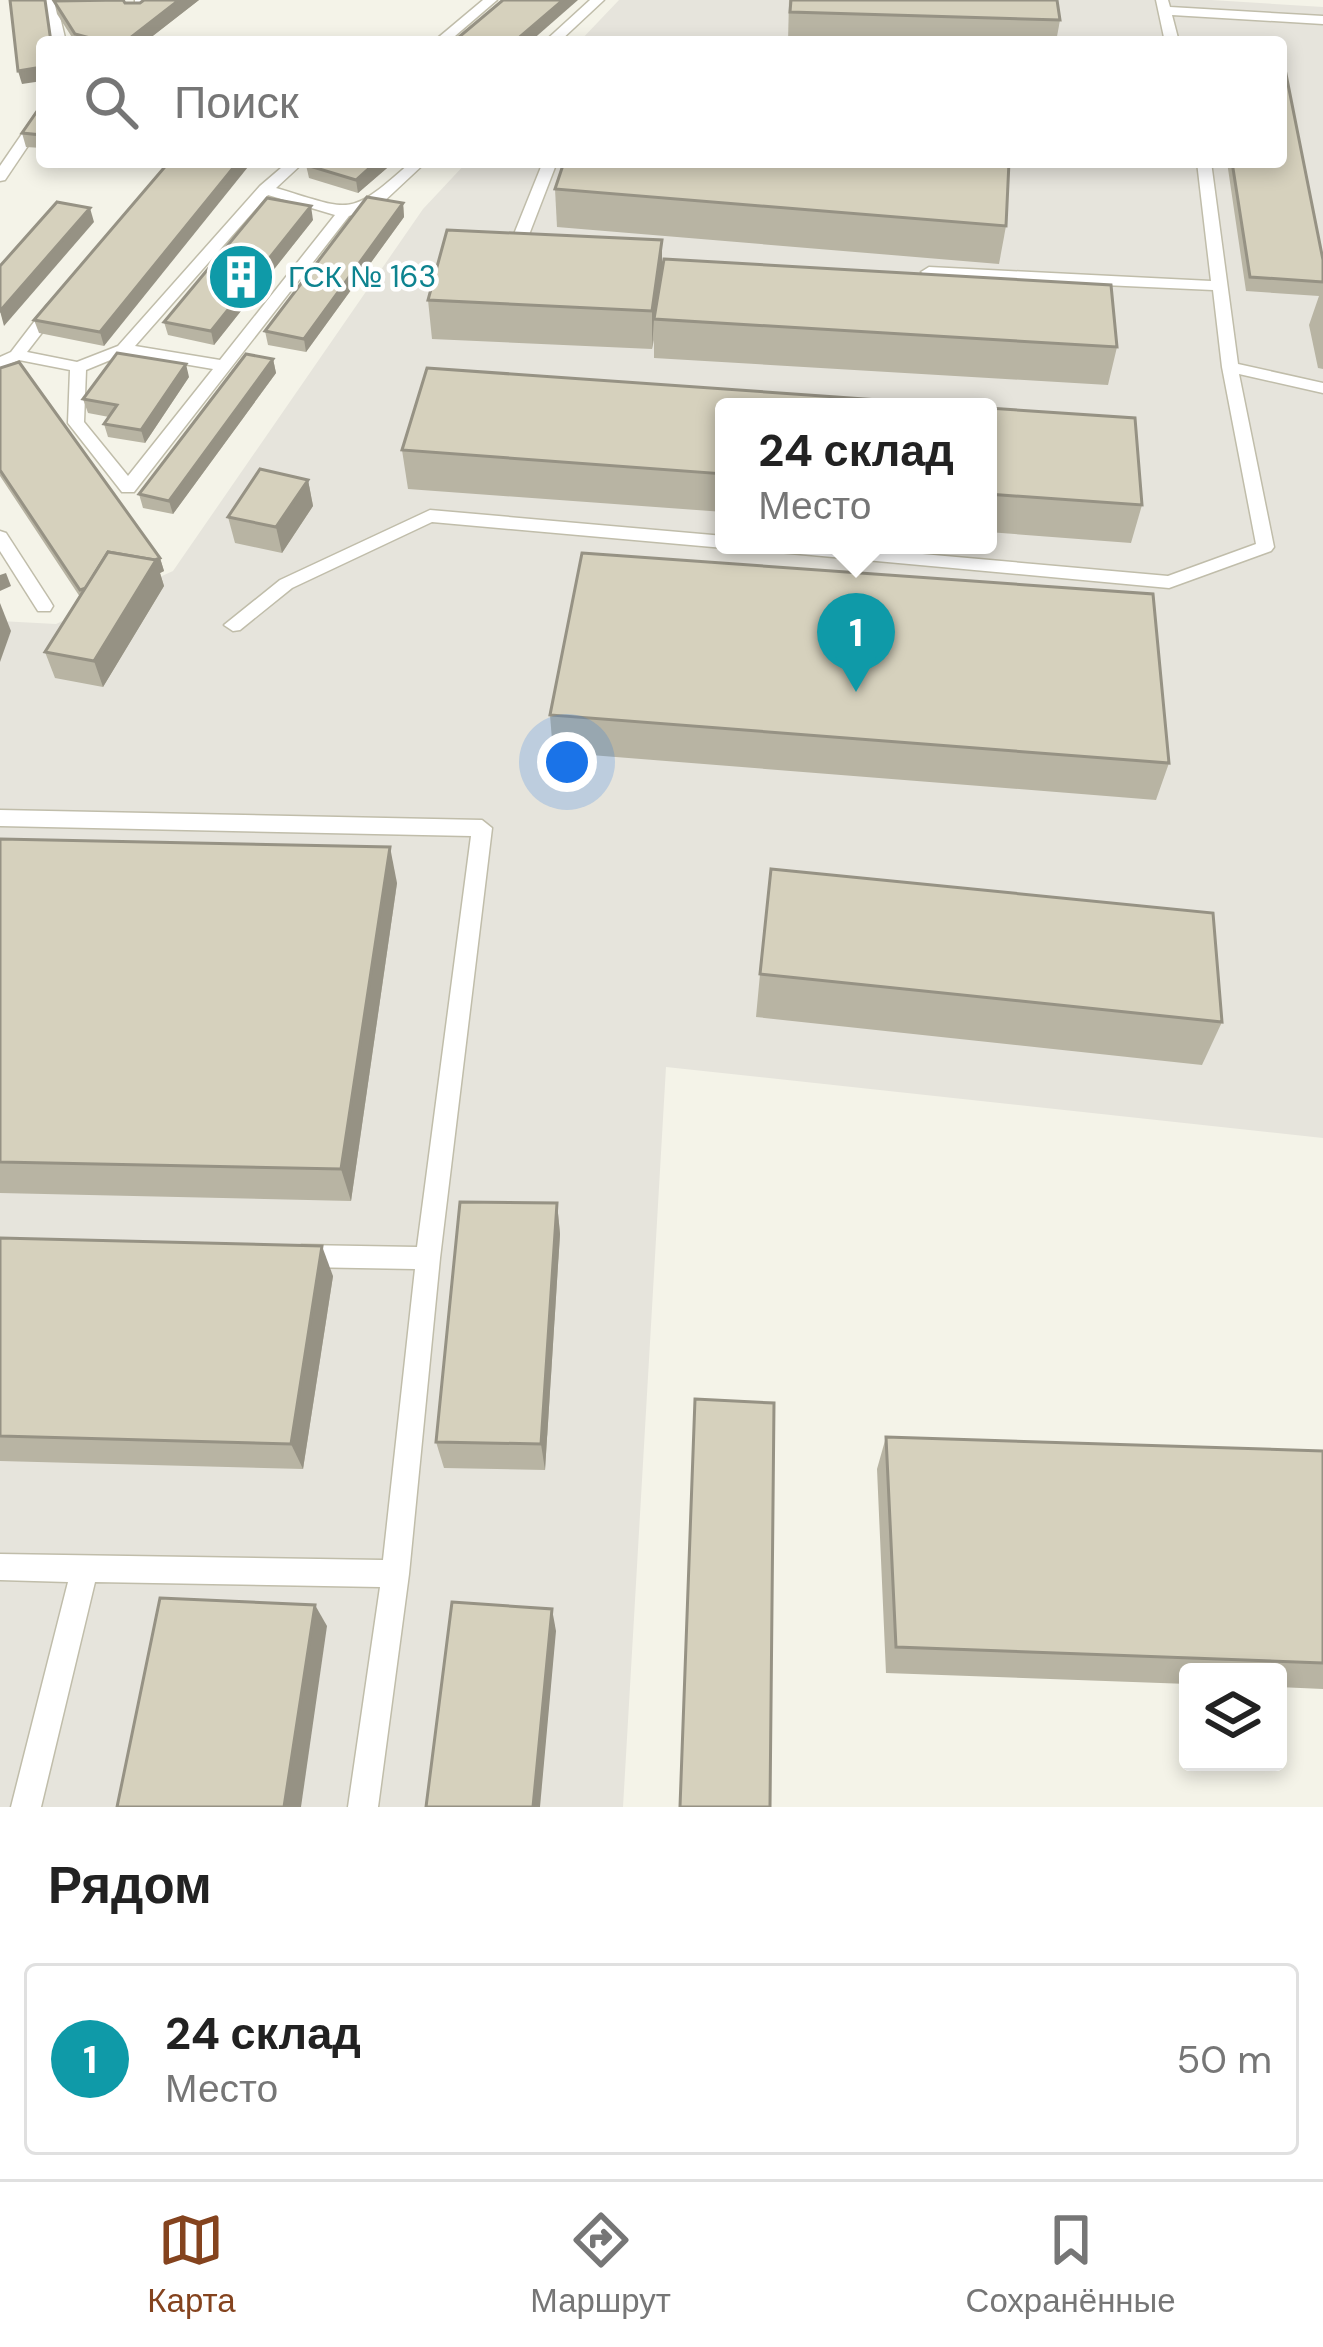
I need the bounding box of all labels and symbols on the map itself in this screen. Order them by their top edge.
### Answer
building icon: ГСК № 163 [206,242,276,312]
place label: ГСК № 163 [288,257,436,296]
pin: 1 [817,593,895,692]
your location [537,732,597,792]

